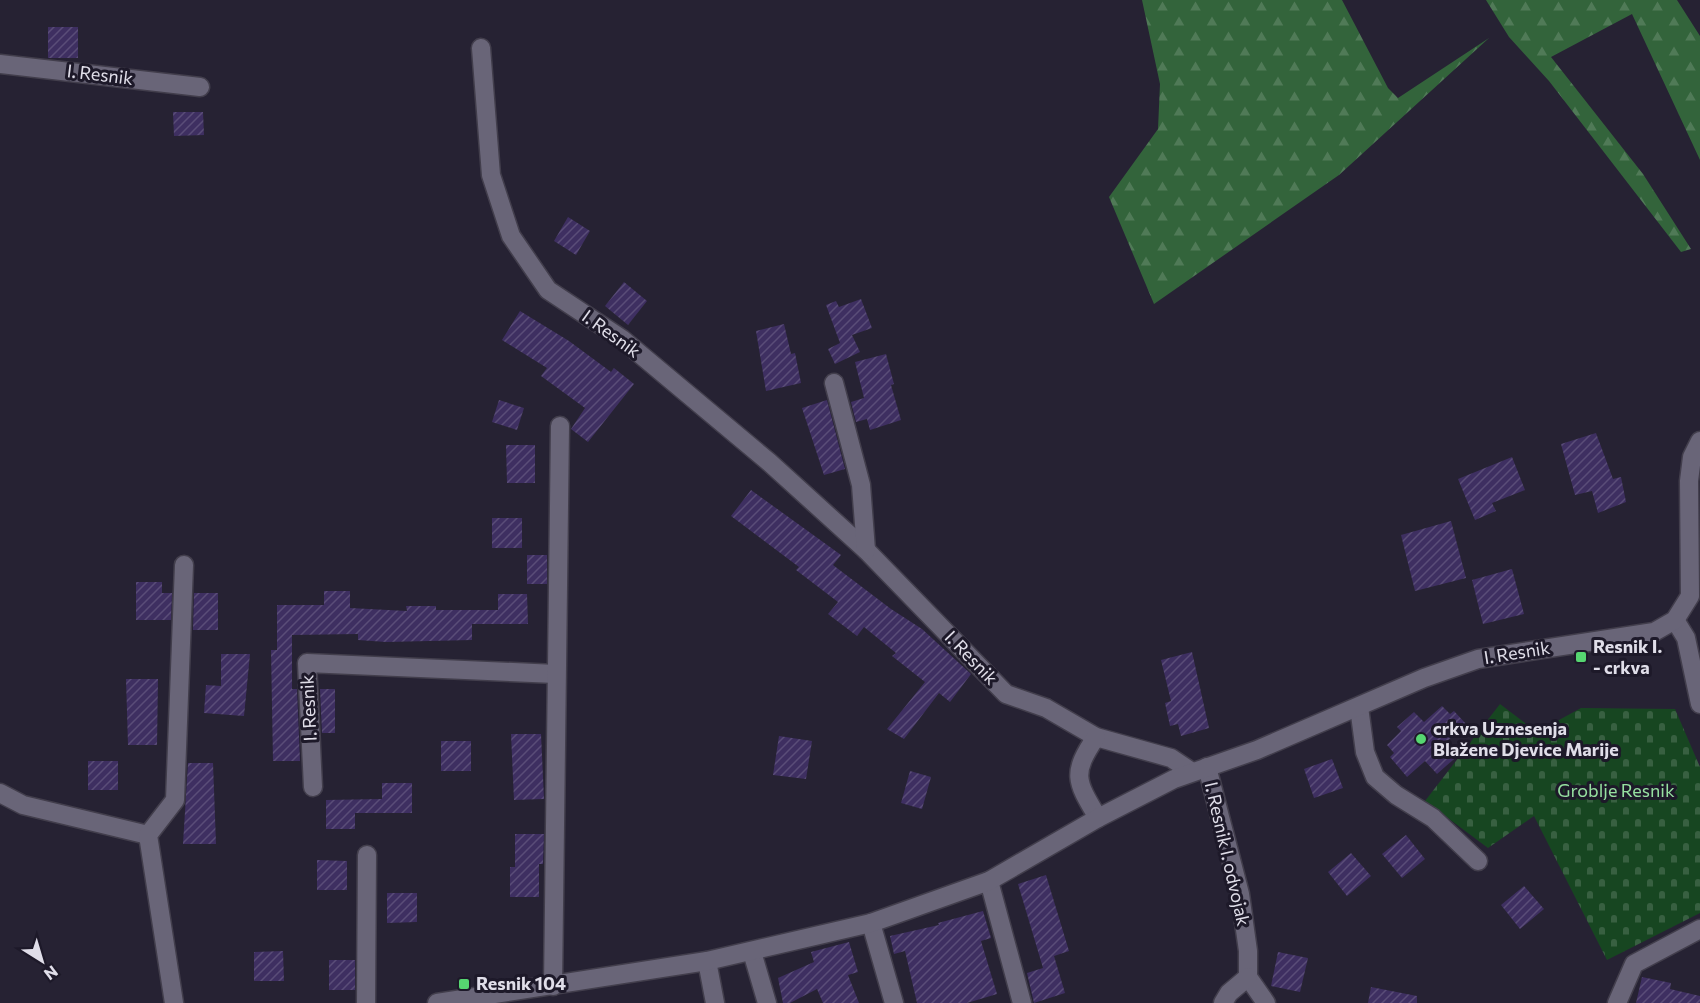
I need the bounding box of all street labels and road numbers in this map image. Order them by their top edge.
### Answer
street label: I. Resnik [66,59,135,89]
street label: I. Resnik [578,305,645,362]
street label: I. Resnik [941,626,1003,689]
street label: I. Resnik [1482,636,1552,668]
street label: I. Resnik [295,674,321,742]
street label: I. Resnik I. odvojak [1201,780,1255,928]

